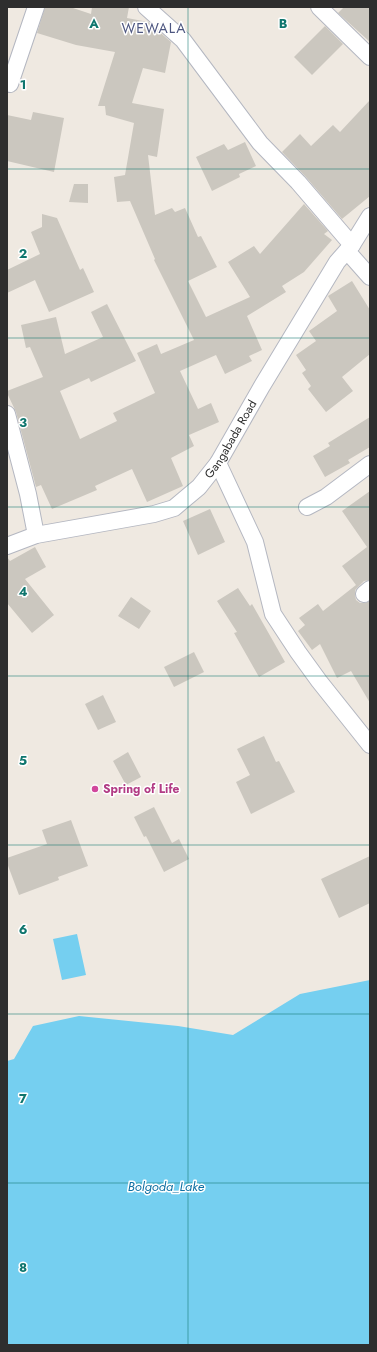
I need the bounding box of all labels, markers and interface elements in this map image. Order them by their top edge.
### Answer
text: A [88,14,99,33]
text: B [279,14,288,33]
district label: WEWALA [121,18,187,38]
text: 1 [20,75,26,94]
text: 2 [19,244,27,263]
street label: Gangabada Road [200,397,261,482]
text: 3 [19,413,27,432]
text: 4 [18,582,28,601]
text: 5 [19,751,27,770]
place label: Spring of Life [103,780,180,798]
marker: Spring of Life [90,784,100,794]
text: 6 [19,920,28,939]
text: 7 [19,1089,27,1108]
water label: Bolgoda_Lake [128,1177,205,1196]
text: 8 [19,1258,27,1277]

